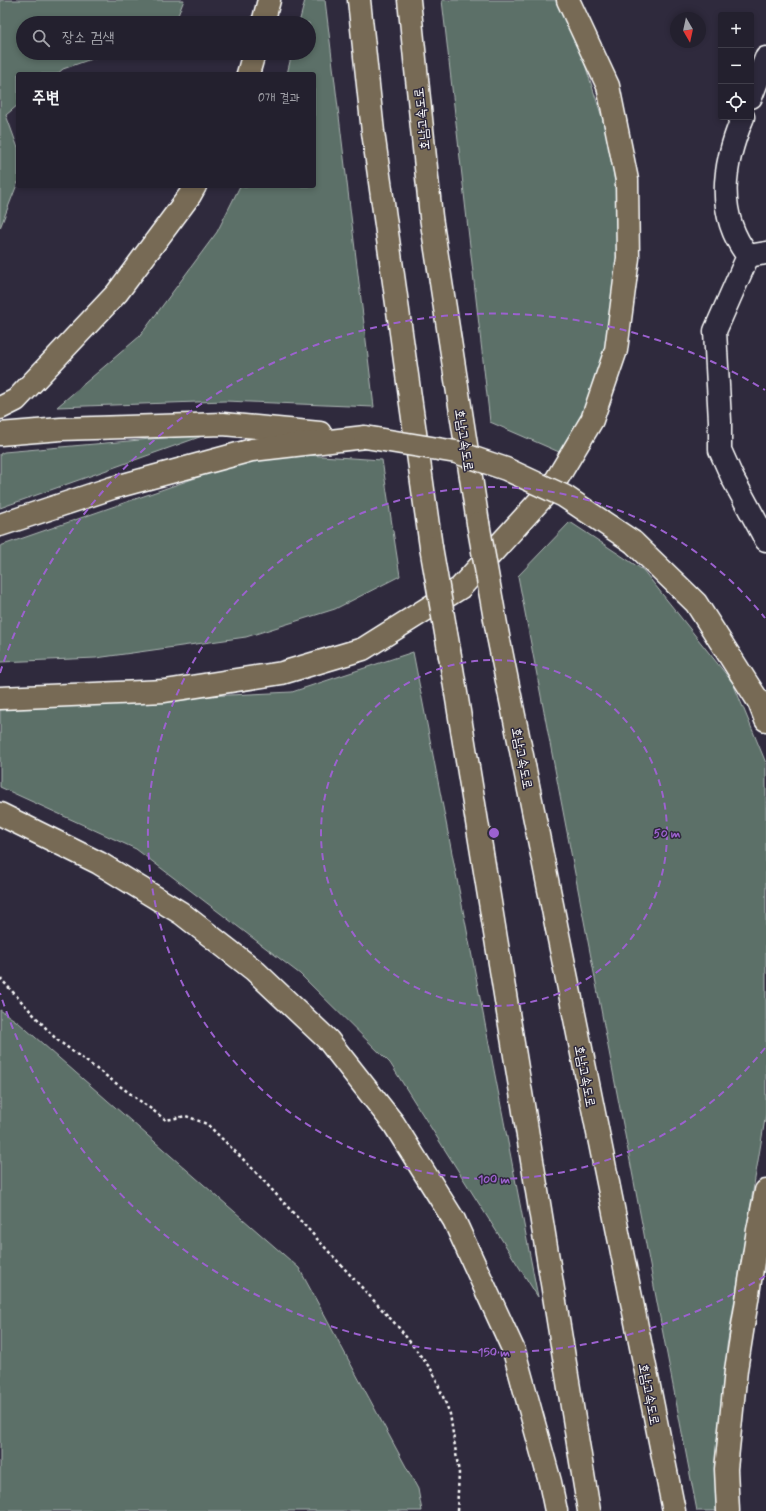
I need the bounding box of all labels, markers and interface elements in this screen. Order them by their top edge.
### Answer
north arrow [670,12,706,48]
map controls [718,12,754,120]
button: + [718,12,754,48]
search box [16,16,316,60]
icon: search [30,27,52,49]
text: 장소 검색 [62,28,114,48]
button: − [718,48,754,84]
button: locate [718,84,754,120]
text: 주변 [32,87,59,109]
street label: 호남고속도로 [411,87,434,151]
text: 0개 결과 [258,90,300,107]
street label: 호남고속도로 [450,408,477,473]
street label: 호남고속도로 [507,726,536,791]
centre of rings [487,826,501,840]
text: 50 m [654,826,681,842]
street label: 호남고속도로 [570,1044,599,1109]
text: 100 m [478,1172,511,1188]
text: 150 m [478,1345,510,1361]
street label: 호남고속도로 [634,1362,663,1427]

